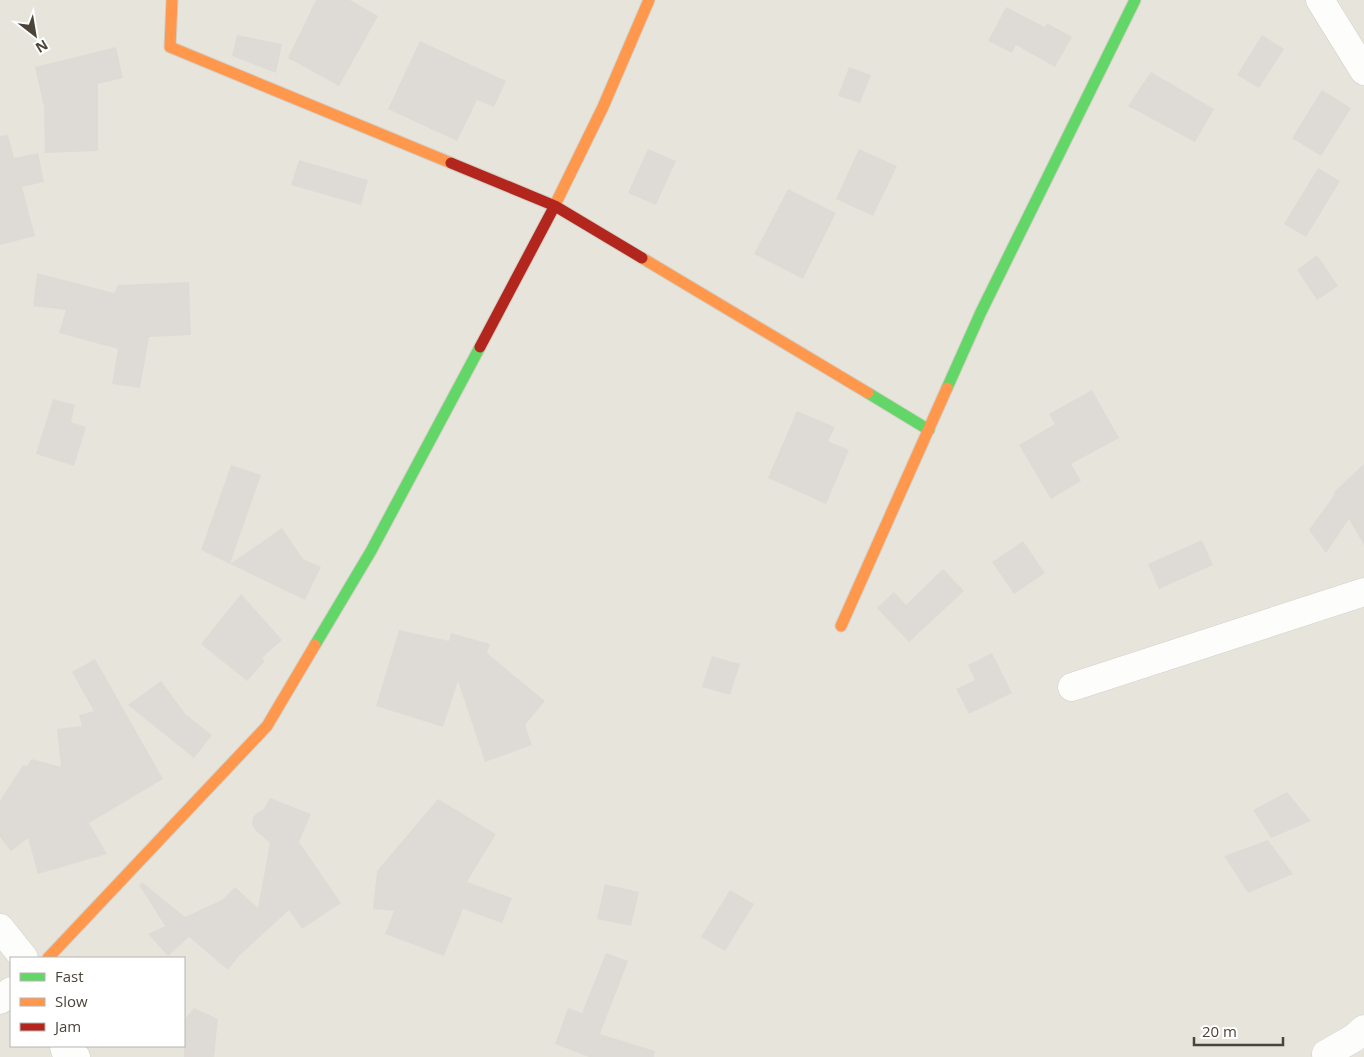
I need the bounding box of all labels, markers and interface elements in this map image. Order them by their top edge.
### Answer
north arrow [10,10,60,60]
text: N [32,35,52,58]
legend [10,957,185,1047]
text: Fast [55,966,84,986]
text: Slow [55,991,88,1011]
scale bar [1194,1014,1283,1046]
text: Jam [53,1016,81,1036]
text: 20 m [1202,1021,1237,1041]

